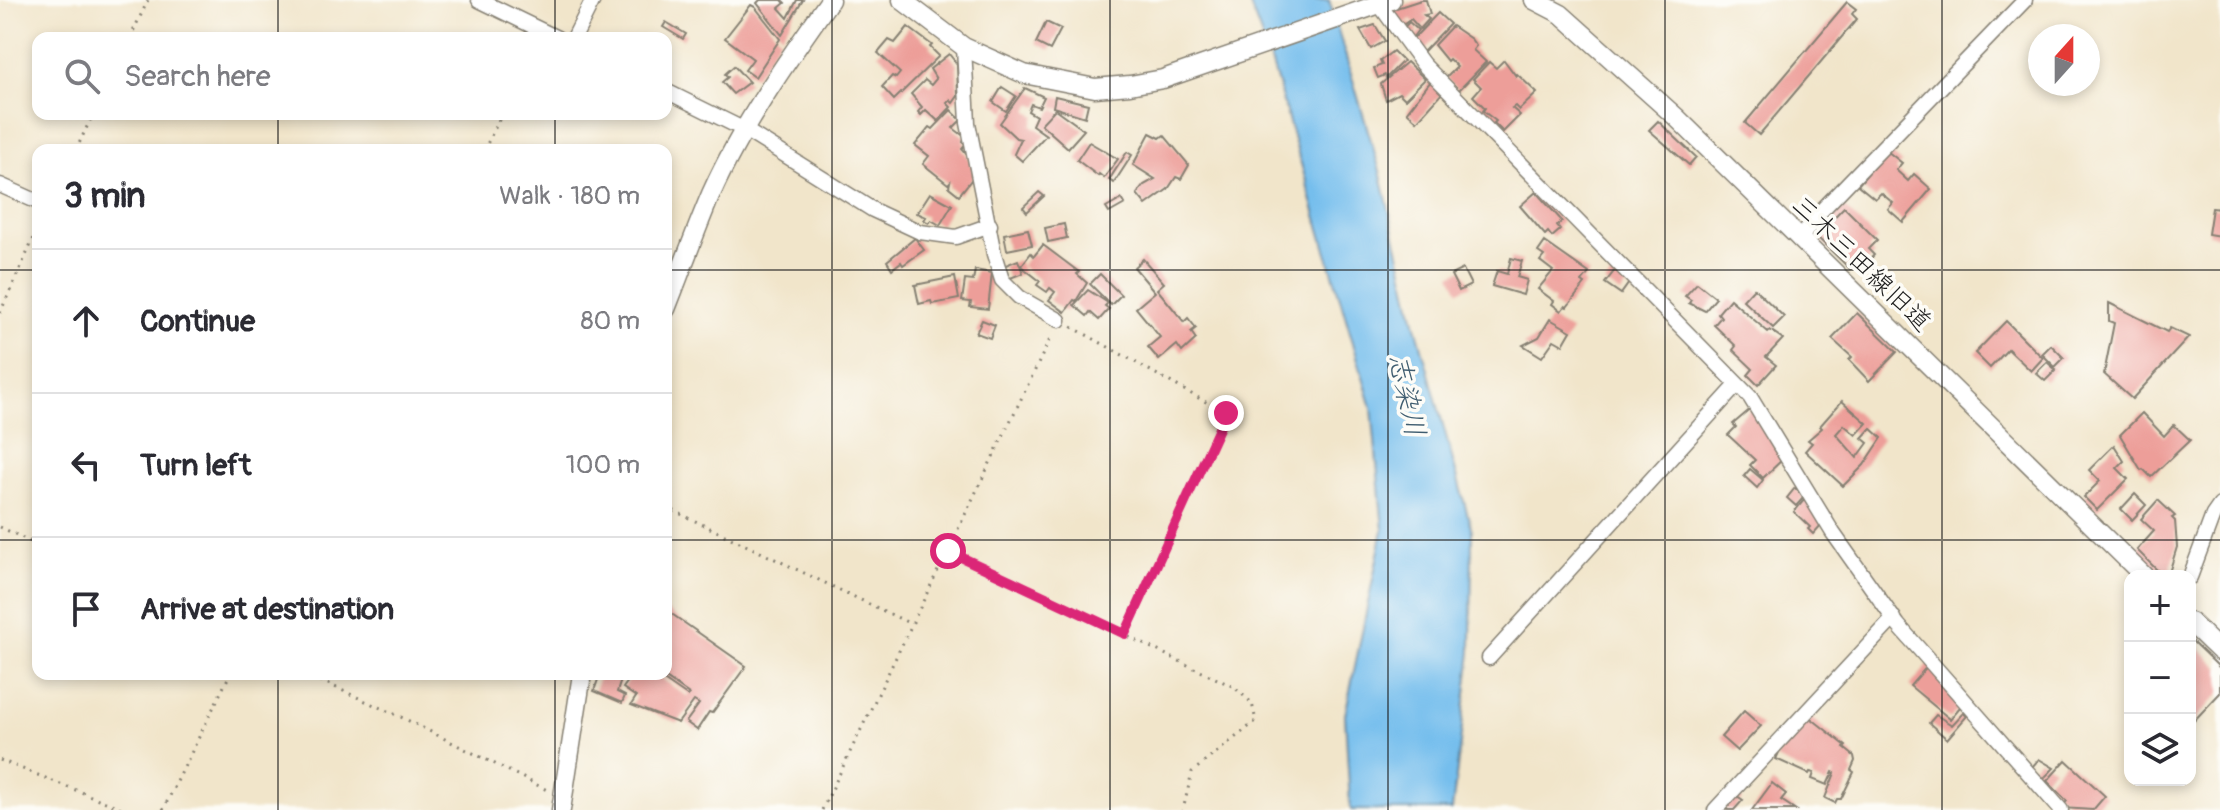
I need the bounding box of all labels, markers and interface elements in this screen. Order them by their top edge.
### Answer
north arrow [2028,24,2100,96]
search box [32,32,672,120]
icon: search [60,54,104,98]
text: Search here [124,58,271,95]
text: 3 min [64,175,146,218]
text: Walk · 180 m [499,180,640,212]
street label: 三木三田線旧道 [1785,189,1938,338]
icon: ahead [64,299,108,343]
text: Continue [140,303,255,340]
text: 80 m [580,305,640,337]
water label: 志染川 [1381,351,1432,440]
route end [1208,395,1244,431]
icon: left [64,443,108,487]
text: Turn left [140,447,251,484]
text: 100 m [566,449,640,481]
route start [930,533,966,569]
map controls [2124,570,2196,786]
button: + [2124,570,2196,642]
icon: arrive [64,587,108,631]
text: Arrive at destination [140,591,394,628]
button: − [2124,642,2196,714]
button: layers [2124,714,2196,786]

